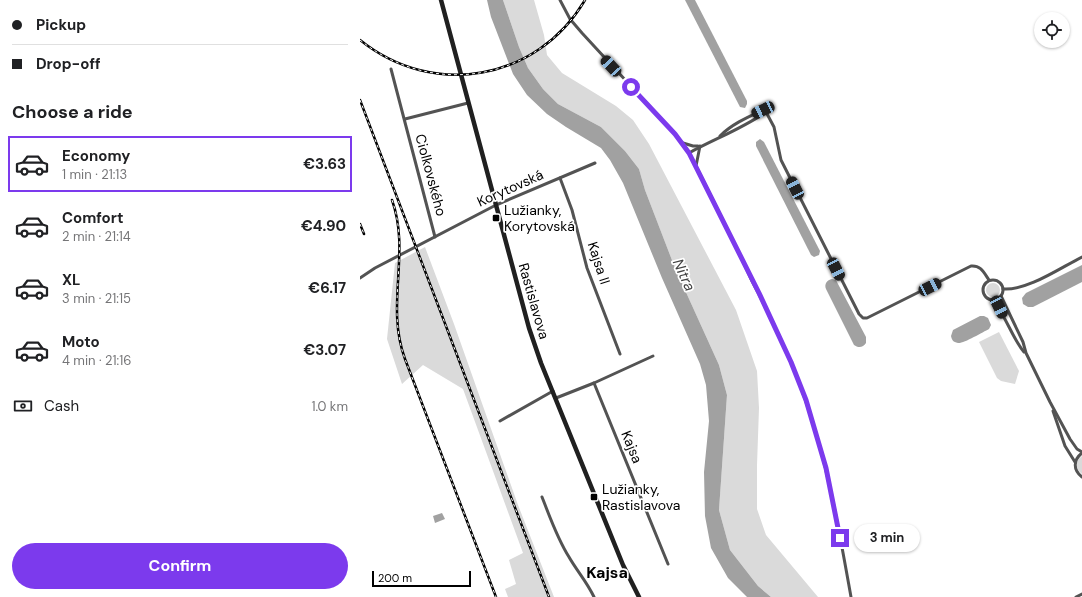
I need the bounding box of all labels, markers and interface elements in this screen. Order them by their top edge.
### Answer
map controls [1034,12,1070,48]
button: locate [1034,12,1070,48]
text: Pickup [36,15,86,35]
car [598,53,624,79]
text: Drop-off [36,54,101,74]
route start [622,78,640,96]
car [750,99,776,121]
text: Choose a ride [12,100,133,124]
street label: Ciolkovského [411,132,451,218]
icon: car [14,146,50,182]
text: Economy [62,146,130,166]
text: €3.63 [303,154,346,174]
street label: Korytovská [474,165,546,211]
text: 1 min · 21:13 [62,166,127,183]
car [784,175,806,201]
place label: Lužianky, Korytovská [504,201,575,235]
icon: car [14,208,50,244]
text: Comfort [62,208,123,228]
marker: Lužianky, Korytovská [491,213,501,223]
text: €4.90 [301,216,346,236]
text: 2 min · 21:14 [62,228,131,245]
street label: Kajsa II [584,239,614,287]
water label: Nitra [668,256,700,294]
car [825,256,847,282]
street label: Rastislavova [515,261,553,341]
icon: car [14,270,50,306]
text: XL [62,270,80,290]
car [917,276,943,298]
text: €6.17 [308,278,346,298]
text: 3 min · 21:15 [62,290,131,307]
car [988,294,1010,320]
icon: car [14,332,50,368]
text: Moto [62,332,100,352]
text: €3.07 [303,340,346,360]
text: 4 min · 21:16 [62,352,131,369]
icon: cash [12,395,34,417]
text: Cash [44,396,79,416]
text: 1.0 km [311,398,348,415]
street label: Kajsa [617,428,647,466]
place label: Lužianky, Rastislavova [602,480,680,514]
marker: Lužianky, Rastislavova [589,492,599,502]
callout: 3 min [854,524,920,552]
route end [831,529,849,547]
text: 3 min [870,529,904,546]
button: Confirm [12,543,348,589]
district label: Kajsa [586,562,628,583]
scale bar [372,569,471,588]
text: 200 m [378,571,412,585]

